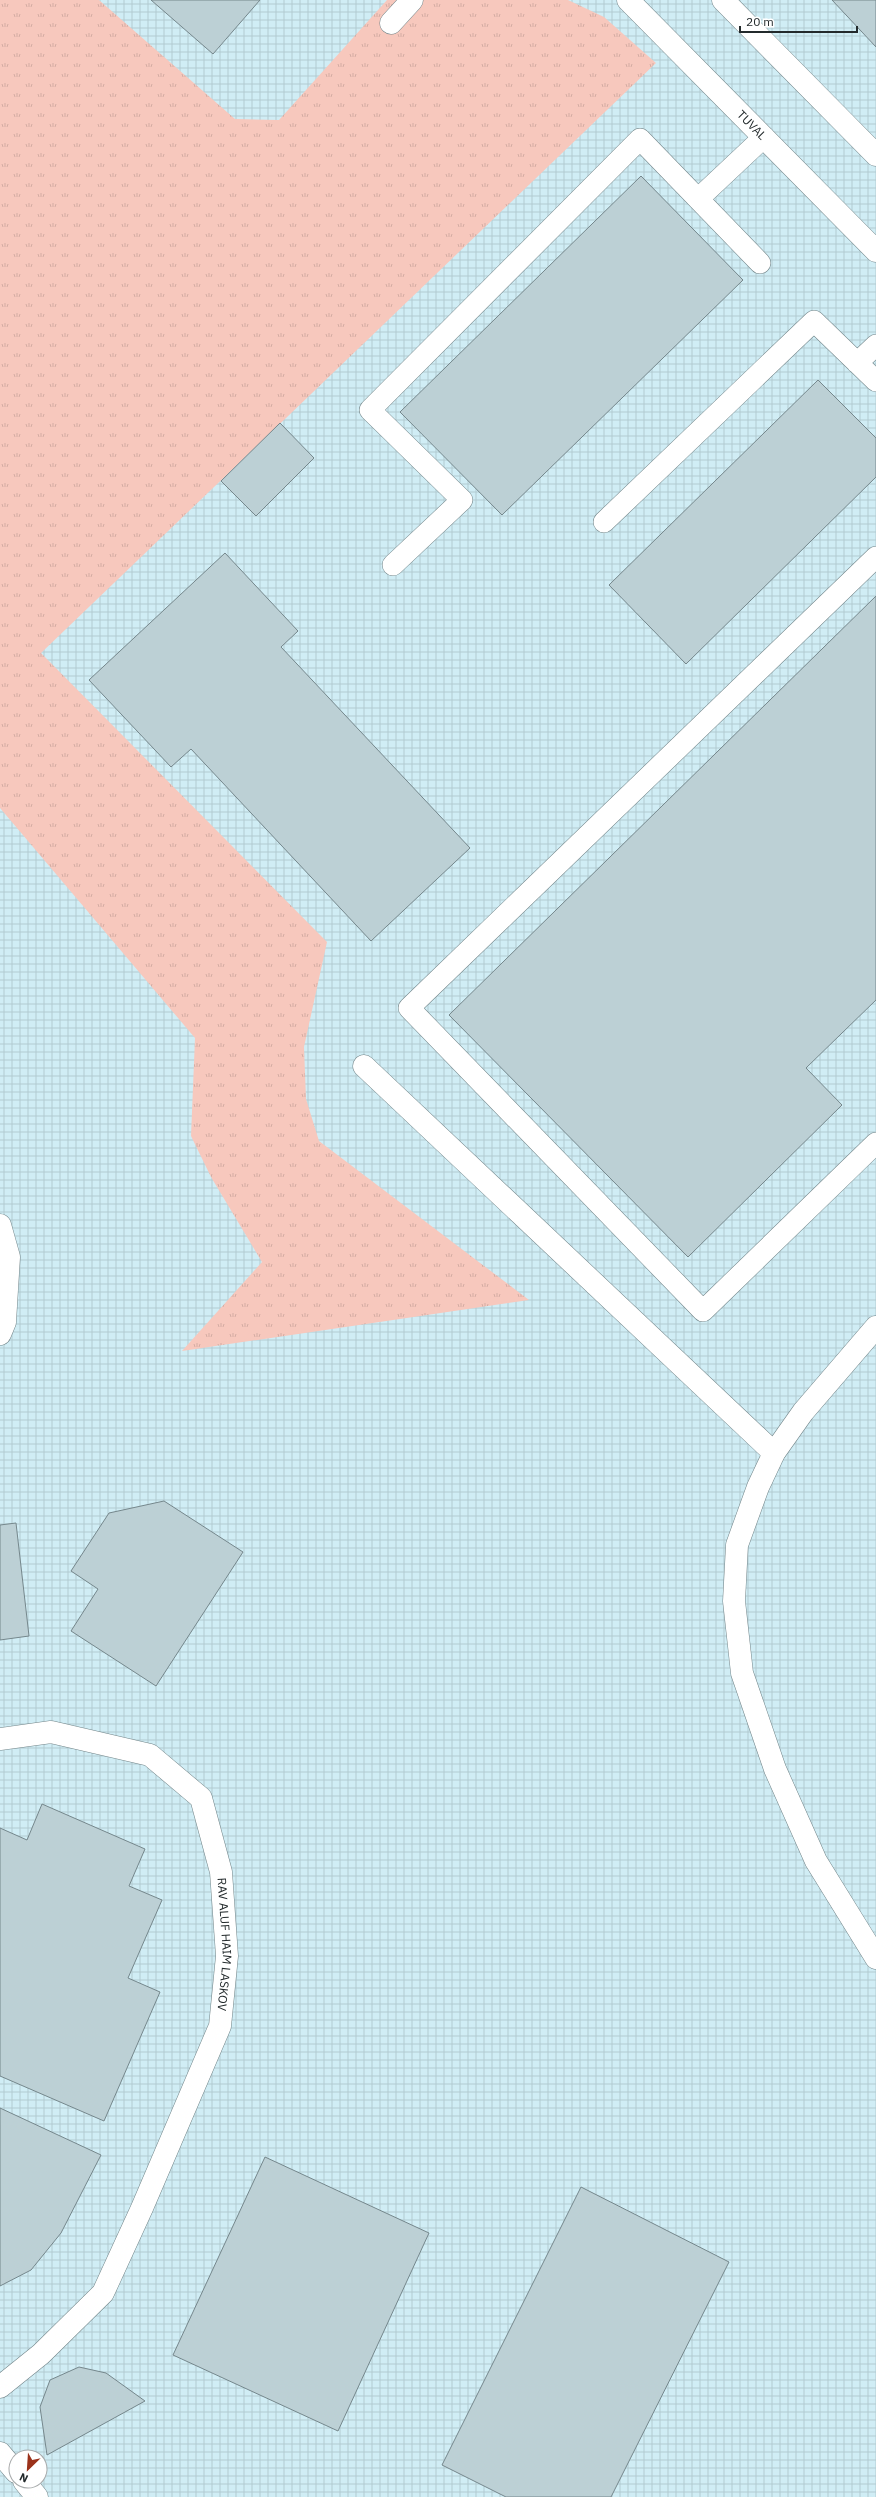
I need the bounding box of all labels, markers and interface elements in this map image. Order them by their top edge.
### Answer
scale bar [740,8,857,34]
text: 20 m [746,14,774,29]
street label: TUVAL [734,107,770,143]
street label: RAV ALUF HAIM LASKOV [214,1877,235,2012]
north arrow [8,2449,48,2489]
text: N [17,2470,30,2486]

